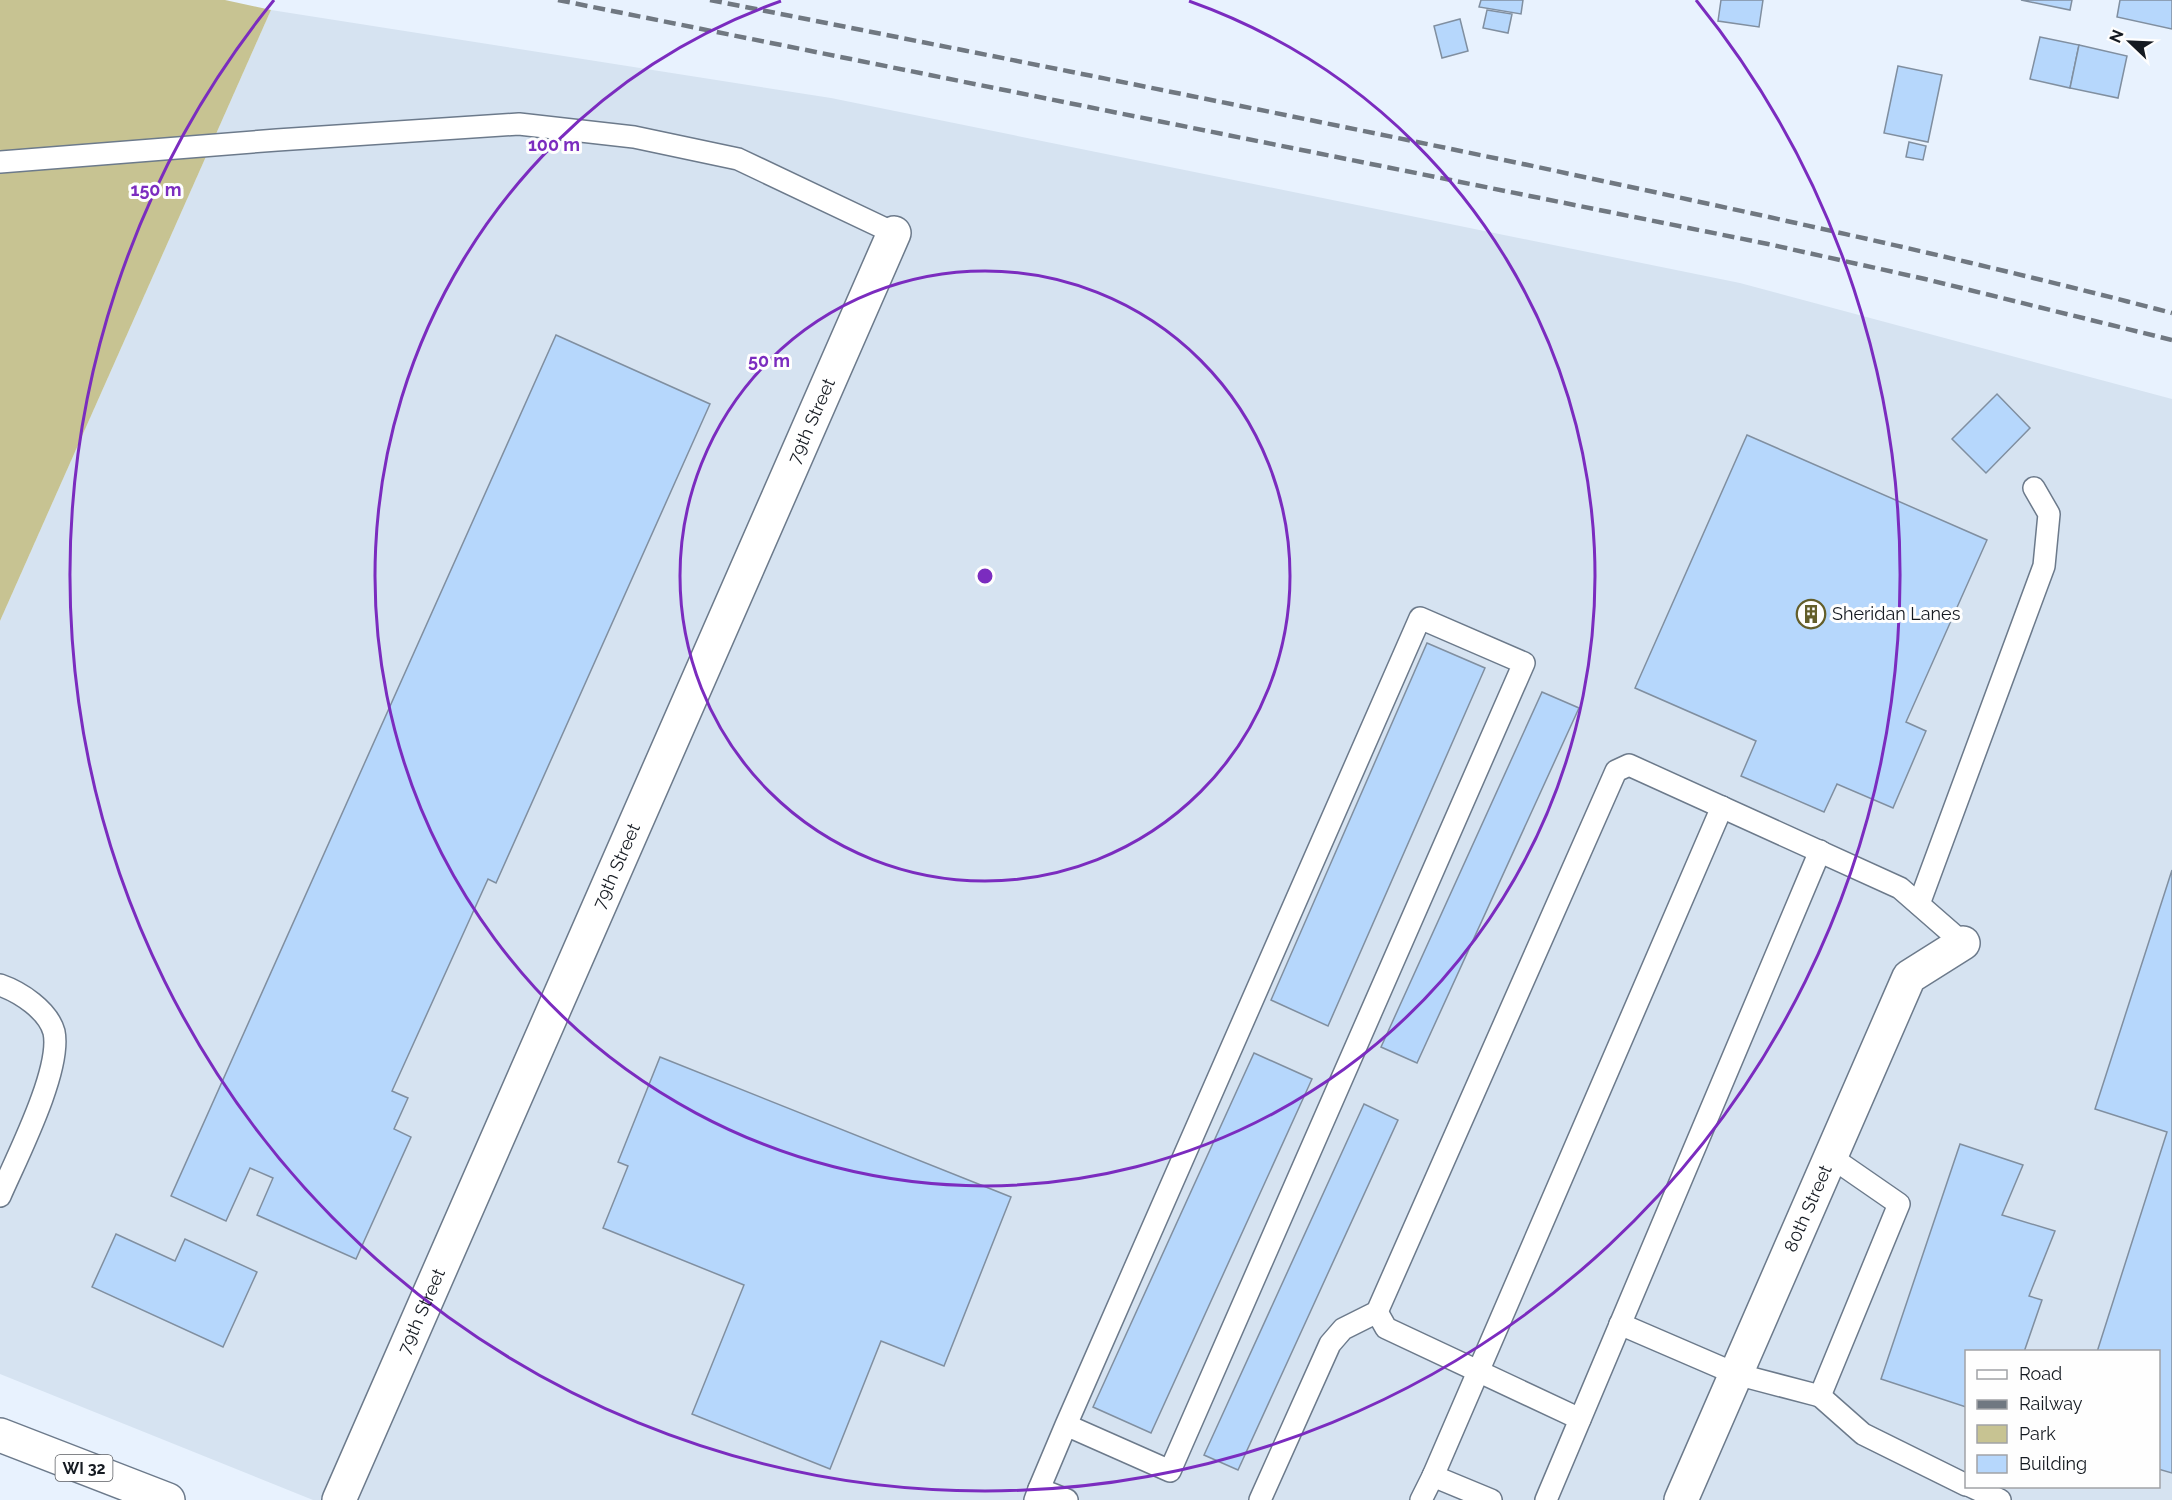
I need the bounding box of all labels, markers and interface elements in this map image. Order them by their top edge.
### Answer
north arrow [2100,12,2160,72]
text: N [2106,27,2128,46]
text: 100 m [528,134,580,155]
text: 150 m [131,179,182,200]
text: 50 m [748,350,790,371]
street label: 79th Street [783,375,839,467]
centre of rings [975,566,995,586]
building icon: Sheridan Lanes [1795,598,1827,630]
place label: Sheridan Lanes [1832,603,1961,624]
street label: 79th Street [588,820,644,912]
street label: 80th Street [1779,1162,1836,1255]
street label: 79th Street [393,1265,449,1357]
legend [1965,1350,2160,1488]
text: Road [2019,1363,2062,1384]
text: Railway [2019,1393,2083,1414]
text: Park [2019,1423,2056,1444]
text: Building [2019,1453,2087,1474]
road number: WI 32 [56,1455,112,1481]

